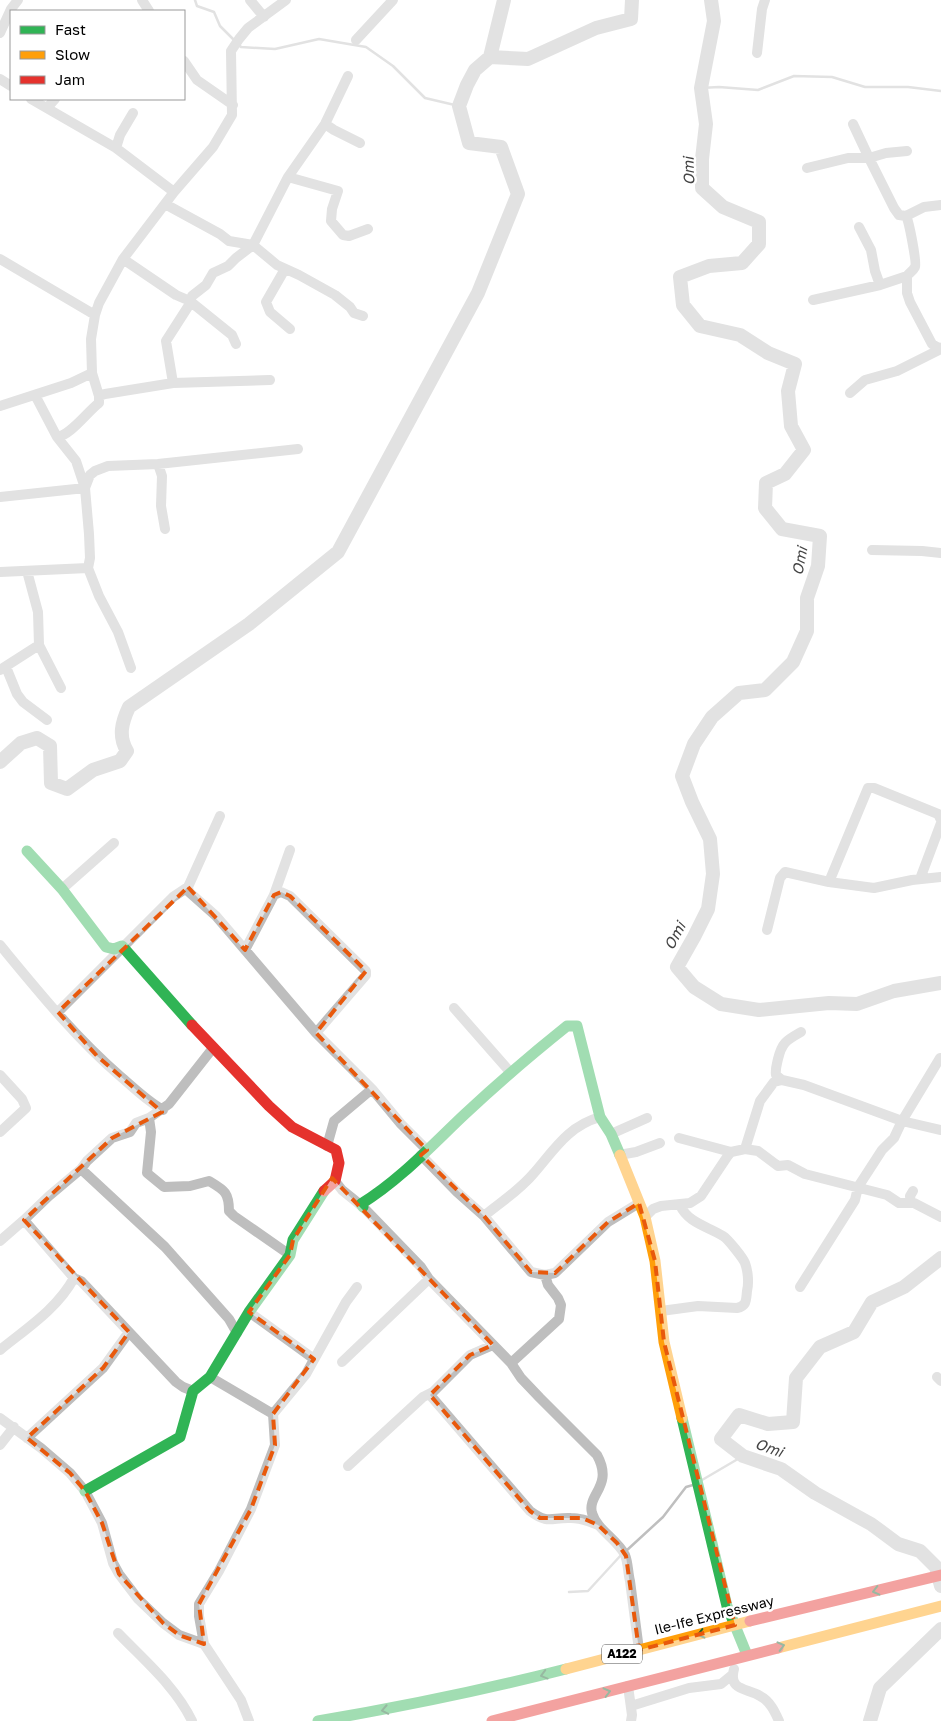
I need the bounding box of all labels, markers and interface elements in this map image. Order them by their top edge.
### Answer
legend [10,10,185,100]
text: Fast [55,20,86,38]
text: Slow [55,45,90,63]
text: Jam [55,70,85,88]
water label: Omi [678,155,697,186]
water label: Omi [787,543,811,576]
water label: Omi [660,917,690,952]
water label: Omi [753,1434,788,1461]
one-way arrow [871,1585,880,1596]
street label: Ile-Ife Expressway [652,1591,776,1638]
one-way arrow [697,1628,706,1639]
one-way arrow [777,1641,786,1652]
road number: A122 [602,1645,642,1664]
one-way arrow [539,1669,548,1680]
one-way arrow [602,1687,610,1697]
one-way arrow [381,1704,390,1714]

